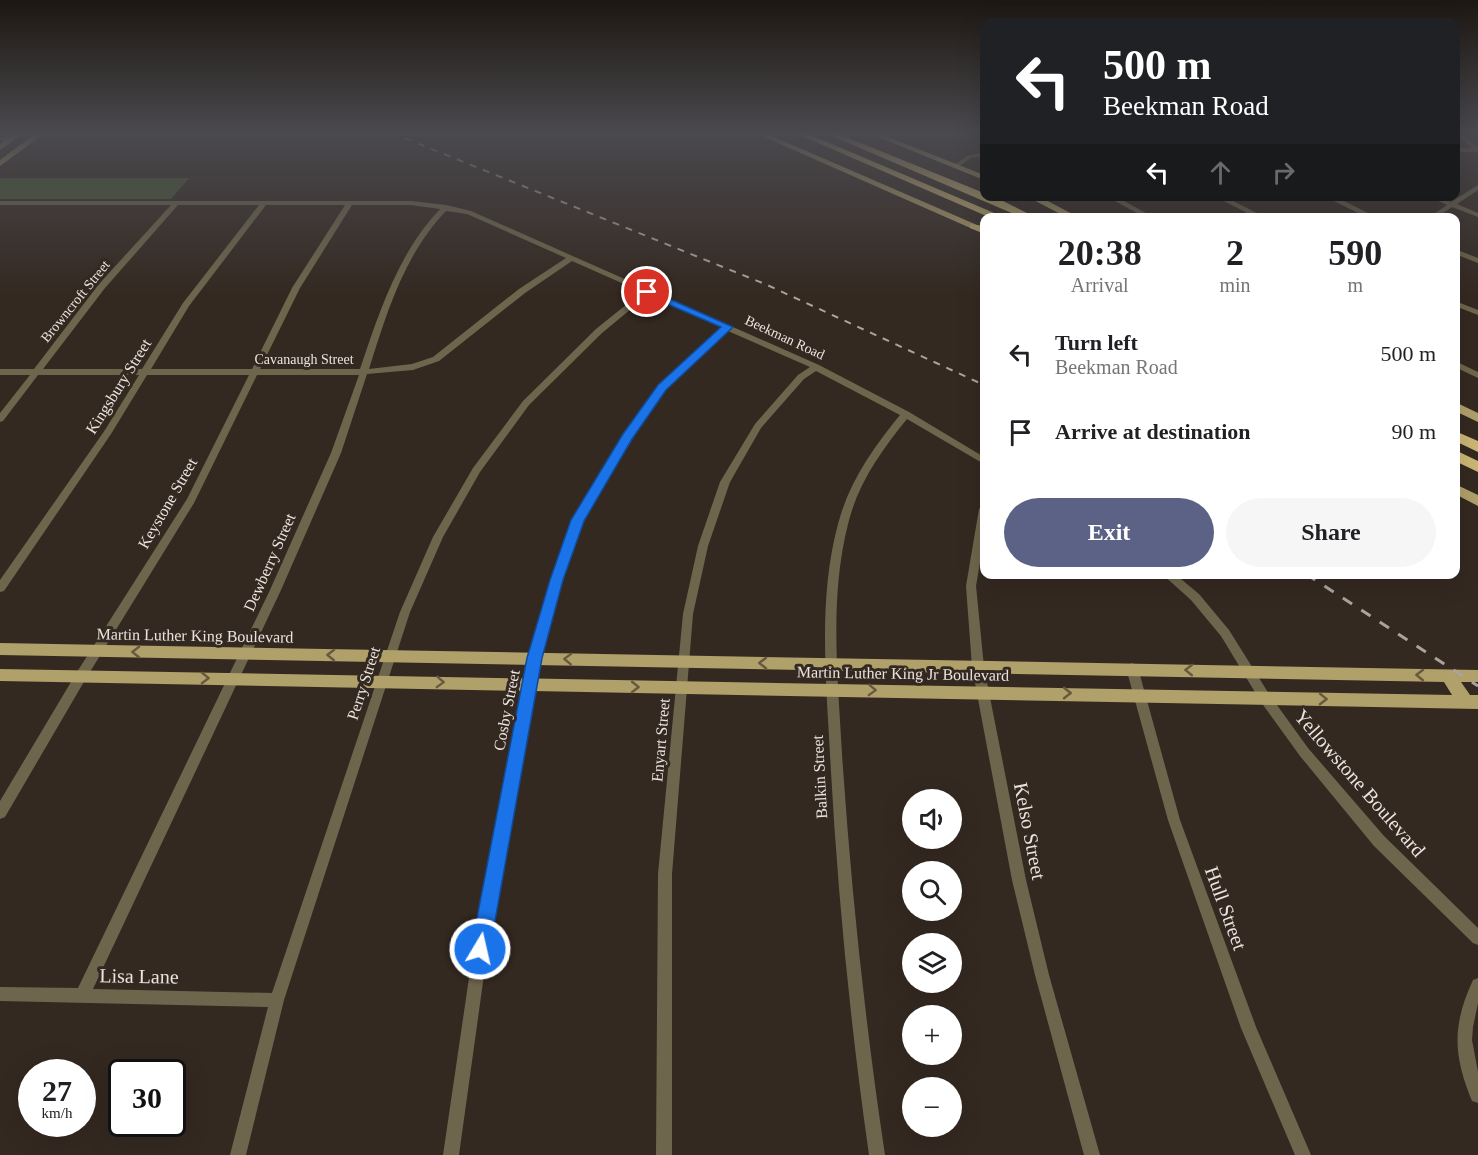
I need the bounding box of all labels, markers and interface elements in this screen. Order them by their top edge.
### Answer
icon: left [1004,42,1082,120]
text: 500 m [1103,42,1212,88]
text: Beekman Road [1103,91,1269,121]
icon: left [1141,156,1174,189]
icon: ahead [1204,156,1237,189]
icon: right [1267,156,1300,189]
text: 20:38 [1058,233,1142,273]
text: 2 [1226,233,1244,273]
text: 590 [1328,233,1382,273]
street label: Browncroft Street [38,257,113,345]
pin [621,266,672,317]
text: Arrival [1071,274,1129,296]
text: min [1219,274,1251,296]
text: m [1348,274,1363,296]
icon: arrive [630,275,663,308]
street label: Beekman Road [743,312,827,362]
text: Turn left [1055,330,1138,355]
street label: Kingsbury Street [82,335,156,437]
icon: left [1004,338,1037,371]
text: 500 m [1380,341,1436,366]
street label: Cavanaugh Street [254,352,354,367]
text: Beekman Road [1055,356,1178,378]
icon: arrive [1004,416,1037,449]
text: Arrive at destination [1055,419,1251,444]
text: 90 m [1391,419,1436,444]
street label: Keystone Street [135,454,201,552]
button: Exit [1004,498,1214,567]
button: Share [1226,498,1436,567]
street label: Dewberry Street [240,510,300,614]
street label: Martin Luther King Boulevard [96,625,294,647]
street label: Perry Street [344,644,384,722]
one-way arrow [132,646,141,658]
one-way arrow [327,649,336,662]
one-way arrow [563,653,572,666]
one-way arrow [758,657,767,669]
street label: Martin Luther King Jr Boulevard [797,663,1009,685]
one-way arrow [1184,664,1193,676]
street label: Cosby Street [490,668,524,752]
one-way arrow [1415,669,1424,681]
one-way arrow [201,672,210,685]
one-way arrow [435,676,444,688]
one-way arrow [630,680,639,693]
one-way arrow [867,684,876,697]
one-way arrow [1062,687,1071,699]
one-way arrow [1319,693,1328,706]
street label: Enyart Street [648,697,674,783]
street label: Yellowstone Boulevard [1290,705,1430,861]
street label: Balkin Street [809,734,830,819]
street label: Kelso Street [1010,781,1050,882]
map controls [902,789,962,1137]
button: sound [902,789,962,849]
button: search [902,861,962,921]
street label: Hull Street [1201,863,1251,953]
position arrow [448,917,512,981]
button: layers [902,933,962,993]
street label: Lisa Lane [99,964,179,988]
button: + [902,1005,962,1065]
speed limit sign: 30 [108,1059,186,1137]
text: 27 [42,1074,72,1107]
button: − [902,1077,962,1137]
text: km/h [42,1105,72,1121]

